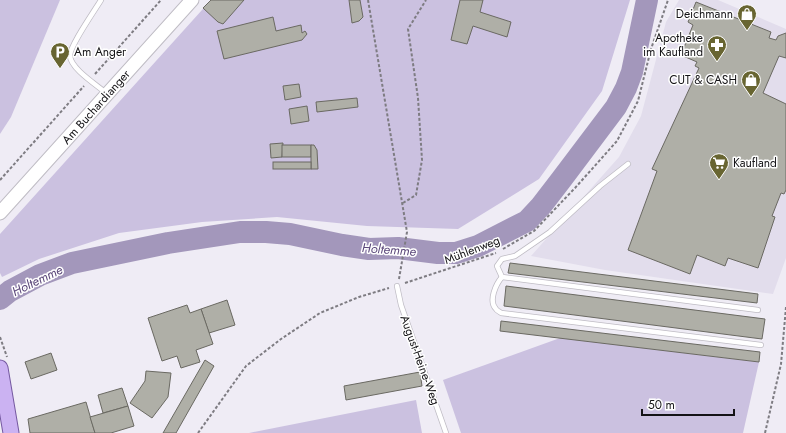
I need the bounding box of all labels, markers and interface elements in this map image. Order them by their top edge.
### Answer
shop icon: Deichmann [736,3,758,31]
place label: Deichmann [676,5,733,23]
place label: Apotheke im Kaufland [643,29,703,61]
pharmacy icon: Apotheke im Kaufland [706,34,728,62]
parking icon: Am Anger [49,41,71,69]
place label: Am Anger [74,43,127,61]
street label: Am Buchardianger [58,65,135,148]
shop icon: CUT & CASH [740,69,762,97]
place label: CUT & CASH [669,71,737,89]
supermarket icon: Kaufland [708,152,730,180]
place label: Kaufland [733,154,777,172]
street label: Mühlenweg [441,231,503,269]
water label: Holtemme [361,238,417,261]
water label: Holtemme [9,260,66,301]
street label: August-Heine-Weg [395,313,445,407]
scale bar [642,391,734,417]
text: 50 m [648,396,675,414]

